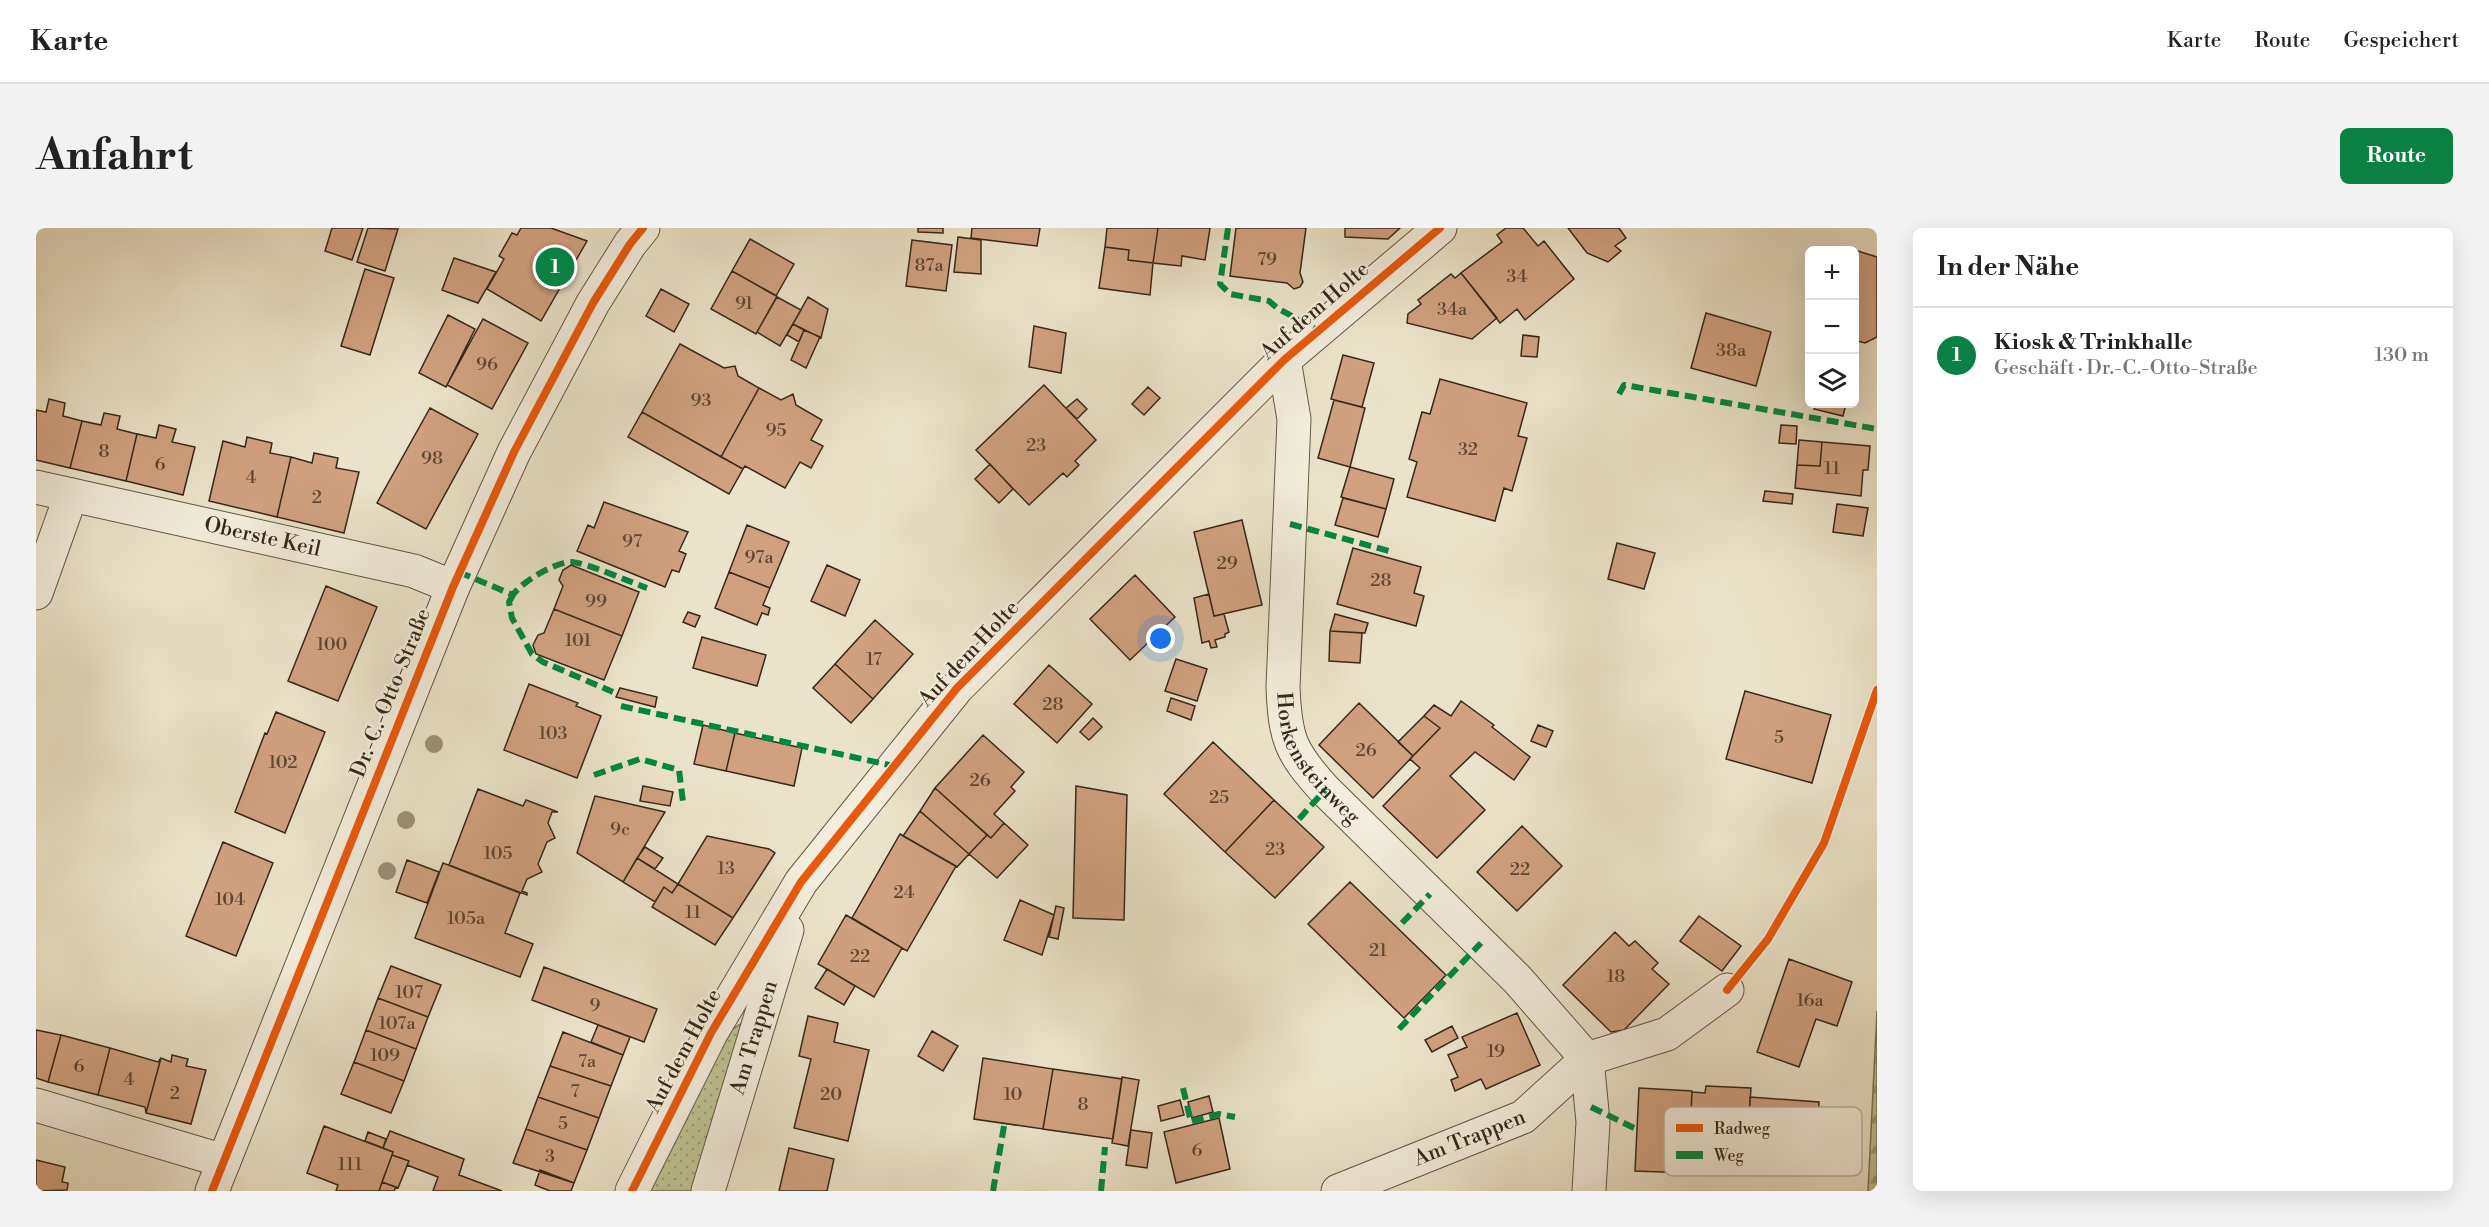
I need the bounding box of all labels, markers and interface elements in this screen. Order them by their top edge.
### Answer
text: Karte [30,24,108,59]
text: Karte [2167,28,2221,54]
text: Route [2254,28,2310,54]
text: Gespeichert [2343,28,2459,54]
button: Route [2340,128,2453,184]
text: Anfahrt [36,130,193,183]
pin: 1 [536,244,574,290]
map controls [1805,246,1859,408]
button: + [1805,246,1859,300]
house number: 79 [1257,248,1277,271]
text: In der Nähe [1937,251,2079,283]
house number: 87a [915,254,944,277]
street label: Auf dem Holte [1254,257,1375,366]
house number: 34 [1507,265,1528,288]
house number: 91 [735,292,753,315]
house number: 34a [1437,298,1468,321]
button: − [1805,300,1859,354]
text: Kiosk & Trinkhalle [1994,329,2193,356]
house number: 38a [1716,339,1747,362]
text: 1 [1952,343,1961,368]
text: 130 m [2374,343,2429,368]
house number: 96 [476,353,498,376]
button: layers [1805,354,1859,408]
text: Geschäft · Dr.-C.-Otto-Straße [1994,356,2257,381]
house number: 93 [691,389,711,412]
house number: 95 [766,419,786,442]
house number: 23 [1026,434,1046,457]
house number: 32 [1458,438,1478,461]
house number: 8 [98,440,110,463]
house number: 98 [421,447,443,470]
house number: 6 [155,453,166,476]
house number: 11 [1824,457,1840,480]
house number: 4 [246,466,257,489]
house number: 2 [312,486,322,509]
street label: Oberste Keil [202,512,323,563]
house number: 97 [622,530,642,553]
house number: 97a [744,546,774,569]
house number: 29 [1216,552,1238,575]
house number: 28 [1370,569,1392,592]
house number: 99 [585,590,607,613]
street label: Auf dem Holte [912,595,1025,713]
street label: Dr.-C.-Otto-Straße [345,605,437,781]
your location [1146,624,1175,653]
house number: 101 [565,629,591,652]
house number: 100 [316,633,348,656]
house number: 17 [866,648,882,671]
street label: Horkensteinweg [1270,691,1366,830]
house number: 28 [1042,693,1064,716]
house number: 103 [538,722,568,745]
house number: 5 [1774,726,1784,749]
house number: 26 [1355,739,1377,762]
house number: 102 [268,751,298,774]
house number: 26 [969,769,991,792]
house number: 25 [1209,786,1229,809]
house number: 9c [610,818,630,841]
house number: 23 [1265,838,1285,861]
house number: 105 [483,842,513,865]
house number: 13 [717,857,735,880]
house number: 22 [1510,858,1530,881]
house number: 24 [893,881,915,904]
house number: 104 [215,888,245,911]
house number: 11 [685,901,701,924]
house number: 105a [447,907,486,930]
house number: 21 [1369,939,1387,962]
house number: 22 [850,945,870,968]
house number: 18 [1607,965,1625,988]
street label: Am Trappen [725,977,784,1099]
house number: 107 [395,981,423,1004]
street label: Auf dem Holte [640,985,727,1118]
house number: 16a [1796,989,1824,1012]
house number: 9 [590,994,601,1017]
house number: 107a [378,1012,416,1035]
house number: 19 [1487,1040,1505,1063]
house number: 109 [370,1044,400,1067]
house number: 7a [578,1050,597,1073]
house number: 6 [74,1055,85,1078]
house number: 4 [124,1068,135,1091]
house number: 7 [570,1080,580,1103]
house number: 2 [170,1082,180,1105]
house number: 20 [820,1083,842,1106]
house number: 10 [1003,1083,1023,1106]
house number: 8 [1077,1093,1089,1116]
street label: Am Trappen [1409,1104,1530,1173]
legend [1664,1107,1862,1176]
house number: 5 [558,1112,568,1135]
text: Radweg [1714,1119,1771,1139]
house number: 6 [1192,1139,1203,1162]
house number: 3 [545,1145,555,1168]
text: Weg [1713,1146,1745,1166]
house number: 111 [338,1153,362,1176]

